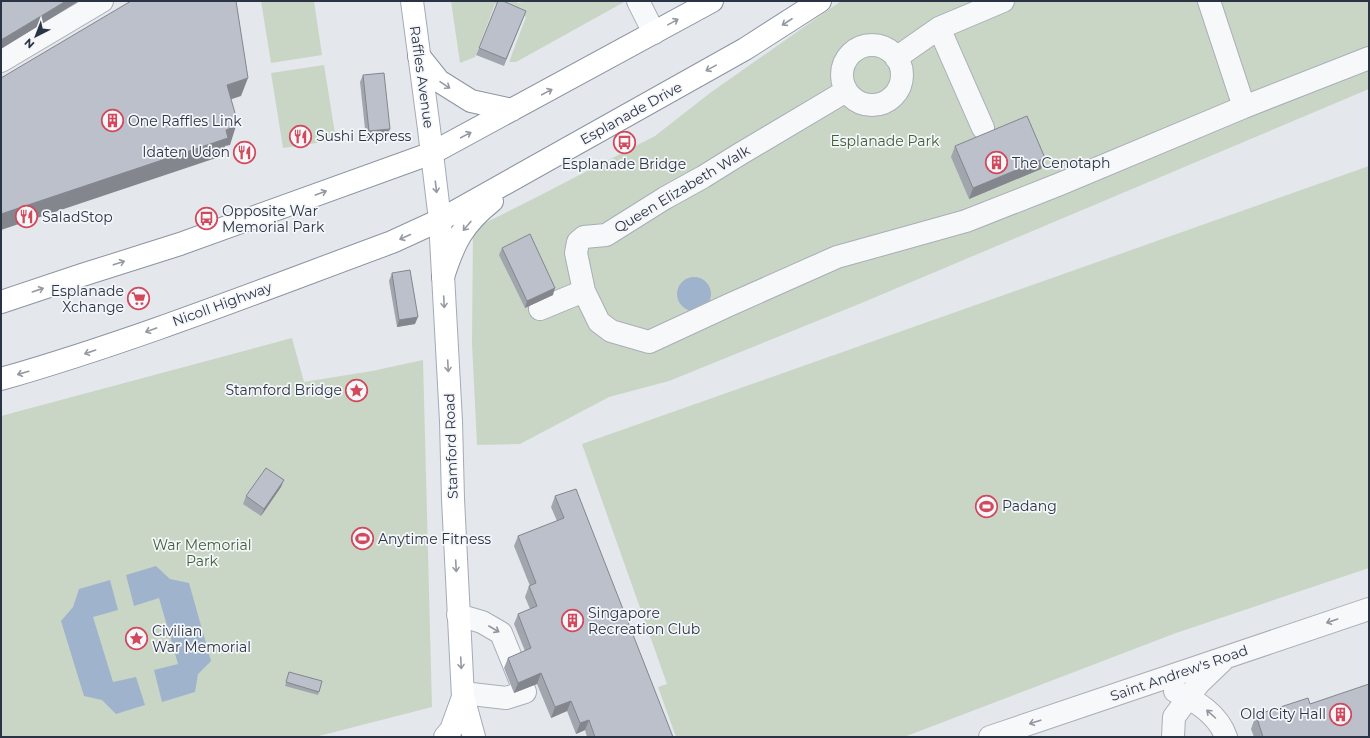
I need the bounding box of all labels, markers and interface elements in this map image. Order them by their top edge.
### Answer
north arrow [16,16,56,56]
one-way arrow [667,18,679,26]
one-way arrow [781,19,793,27]
street label: Raffles Avenue [406,25,438,129]
text: N [21,35,37,52]
one-way arrow [705,65,717,73]
street label: Esplanade Drive [577,78,685,148]
one-way arrow [439,81,450,89]
one-way arrow [540,87,552,95]
building icon: One Raffles Link [100,108,126,134]
place label: One Raffles Link [128,112,242,130]
restaurant icon: Sushi Express [287,123,313,149]
place label: Sushi Express [316,127,412,145]
bus stop icon: Esplanade Bridge [611,129,637,155]
one-way arrow [460,130,472,138]
park label: Esplanade Park [831,132,940,150]
restaurant icon: Idaten Udon [232,139,258,165]
street label: Queen Elizabeth Walk [611,141,754,237]
place label: Idaten Udon [142,143,230,161]
building icon: The Cenotaph [983,150,1009,176]
place label: The Cenotaph [1012,154,1111,172]
place label: Esplanade Bridge [562,155,686,173]
one-way arrow [432,180,440,193]
one-way arrow [315,188,327,196]
place label: Opposite War Memorial Park [222,202,325,236]
restaurant icon: SaladStop [13,204,39,230]
bus stop icon: Opposite War Memorial Park [193,206,219,232]
place label: SaladStop [42,208,113,226]
one-way arrow [462,220,471,231]
one-way arrow [399,233,411,241]
one-way arrow [113,259,126,266]
street label: Nicoll Highway [170,278,275,330]
place label: Esplanade Xchange [51,282,124,316]
one-way arrow [32,285,44,293]
supermarket icon: Esplanade Xchange [126,286,152,312]
one-way arrow [440,295,448,308]
one-way arrow [146,327,158,335]
one-way arrow [84,348,96,356]
one-way arrow [444,359,451,372]
one-way arrow [17,370,30,377]
place icon: Stamford Bridge [344,377,370,403]
place label: Stamford Bridge [226,381,342,399]
street label: Stamford Road [440,393,462,499]
sports icon: Padang [973,493,999,519]
place label: Padang [1002,497,1057,515]
sports icon: Anytime Fitness [349,526,375,552]
place label: Anytime Fitness [378,530,491,548]
park label: War Memorial Park [152,536,252,570]
one-way arrow [452,559,460,572]
place label: Singapore Recreation Club [588,604,700,638]
building icon: Singapore Recreation Club [559,608,585,634]
one-way arrow [1326,618,1339,625]
place label: Civilian War Memorial [152,622,251,656]
one-way arrow [488,625,499,633]
place icon: Civilian War Memorial [124,626,150,652]
street label: Saint Andrew's Road [1108,641,1250,705]
one-way arrow [457,656,465,669]
building icon: Old City Hall [1328,701,1354,727]
place label: Old City Hall [1240,705,1326,723]
one-way arrow [1206,709,1216,719]
one-way arrow [1029,719,1042,726]

